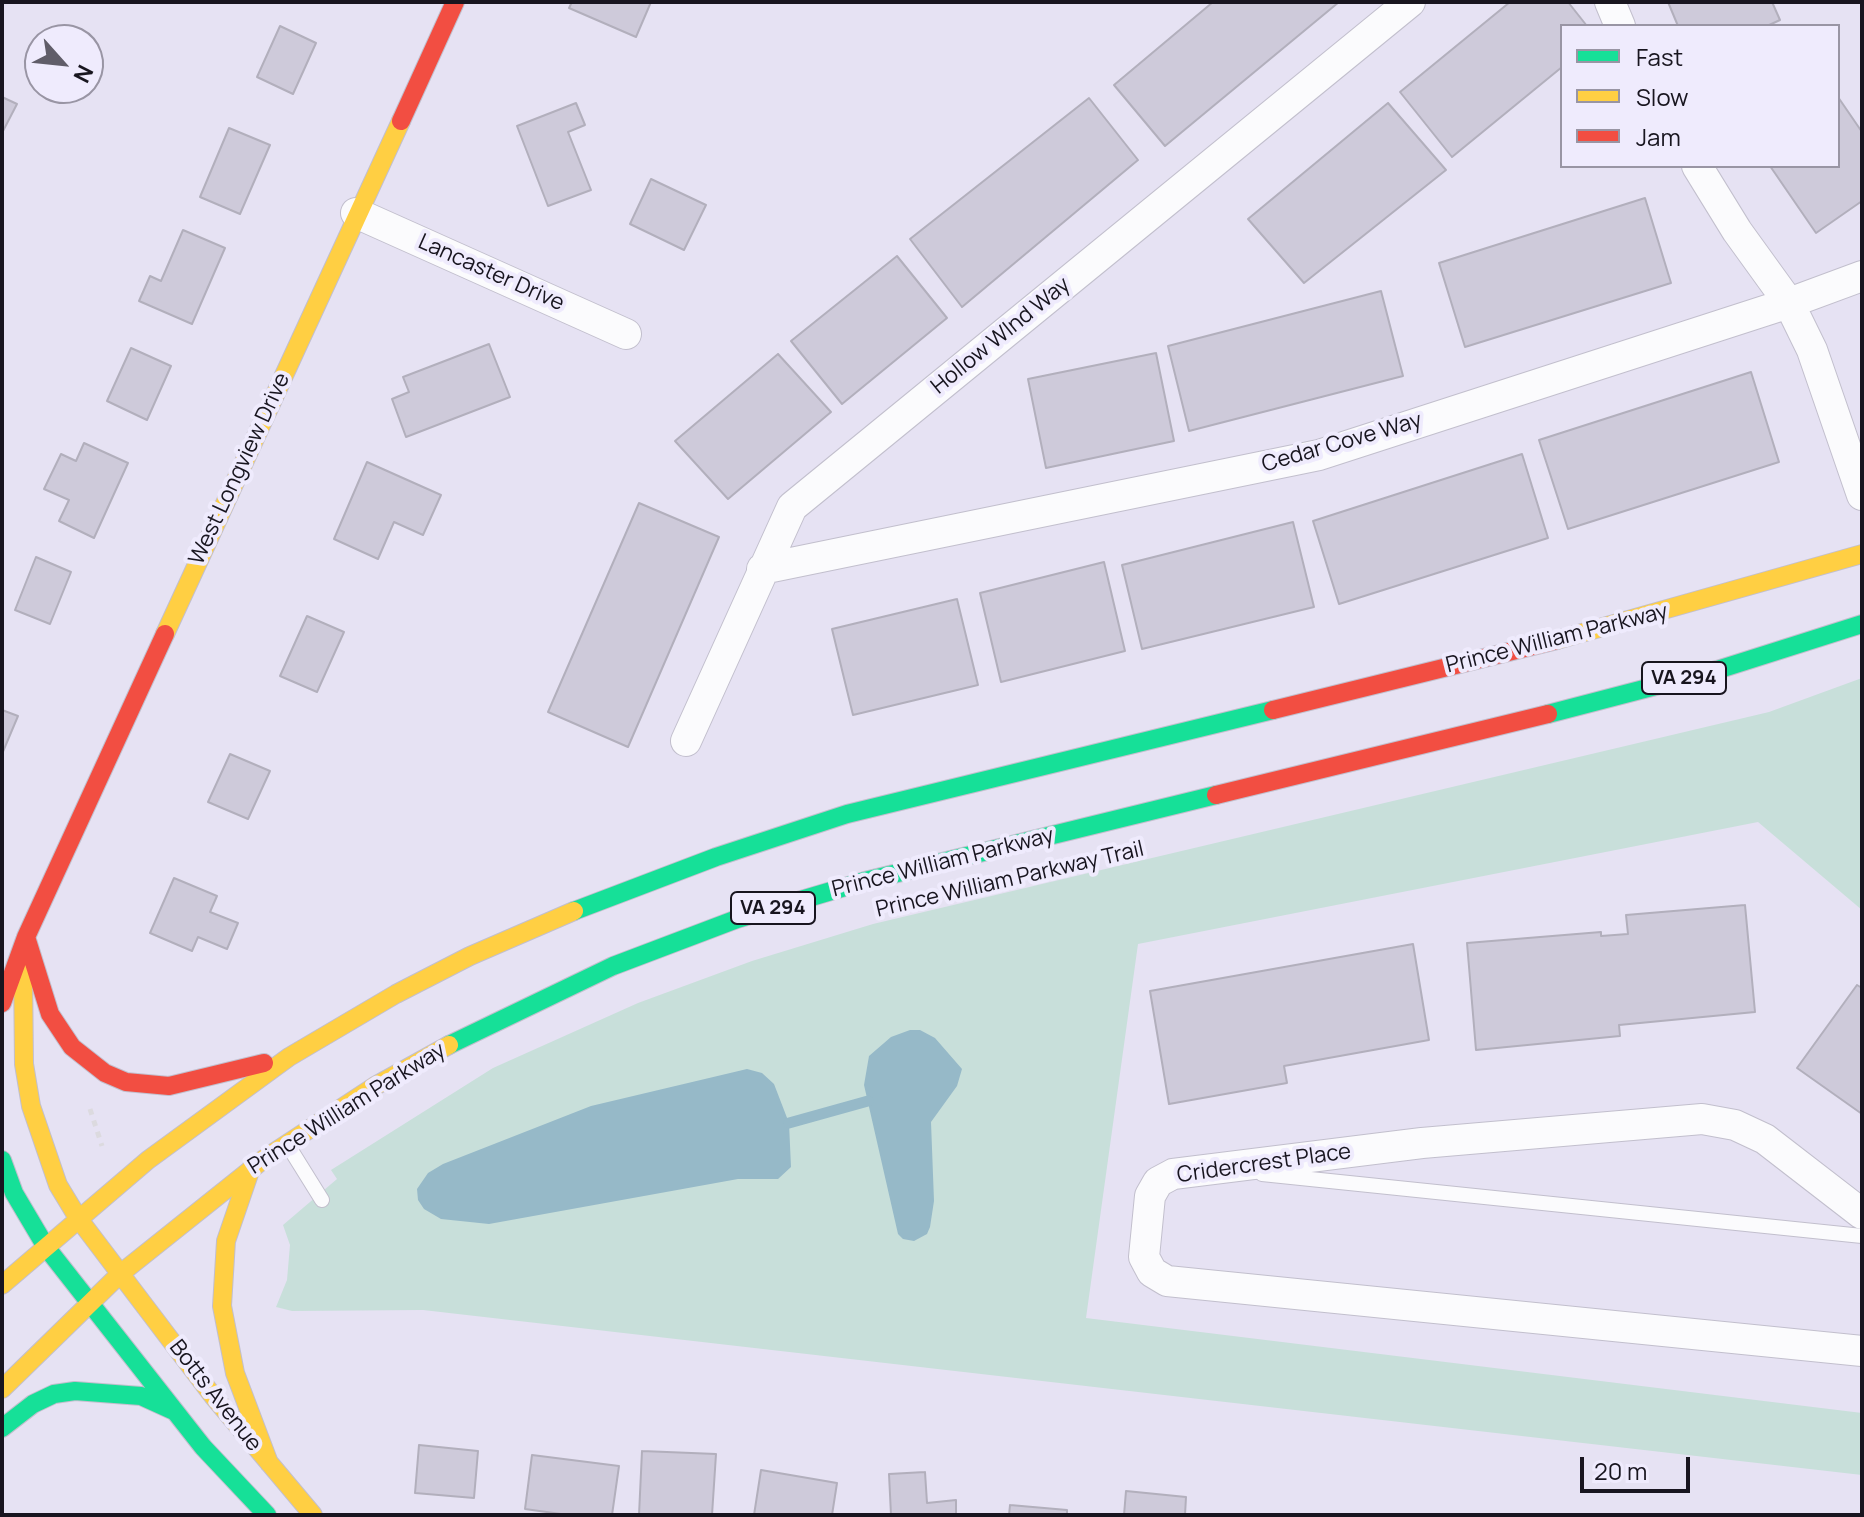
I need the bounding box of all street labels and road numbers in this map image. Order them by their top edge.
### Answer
street label: Lancaster Drive [414,229,568,317]
street label: Hollow WInd Way [926,272,1076,400]
street label: West Longview Drive [184,369,296,569]
street label: Cedar Cove Way [1259,408,1425,478]
street label: Prince William Parkway [1443,599,1671,679]
road number: VA 294 [1642,662,1726,694]
street label: Prince William Parkway [829,823,1057,903]
street label: Prince William Parkway Trail [874,836,1146,924]
road number: VA 294 [731,892,815,924]
street label: Prince William Parkway [243,1037,451,1181]
street label: Cridercrest Place [1175,1139,1353,1189]
street label: Botts Avenue [163,1335,267,1457]

